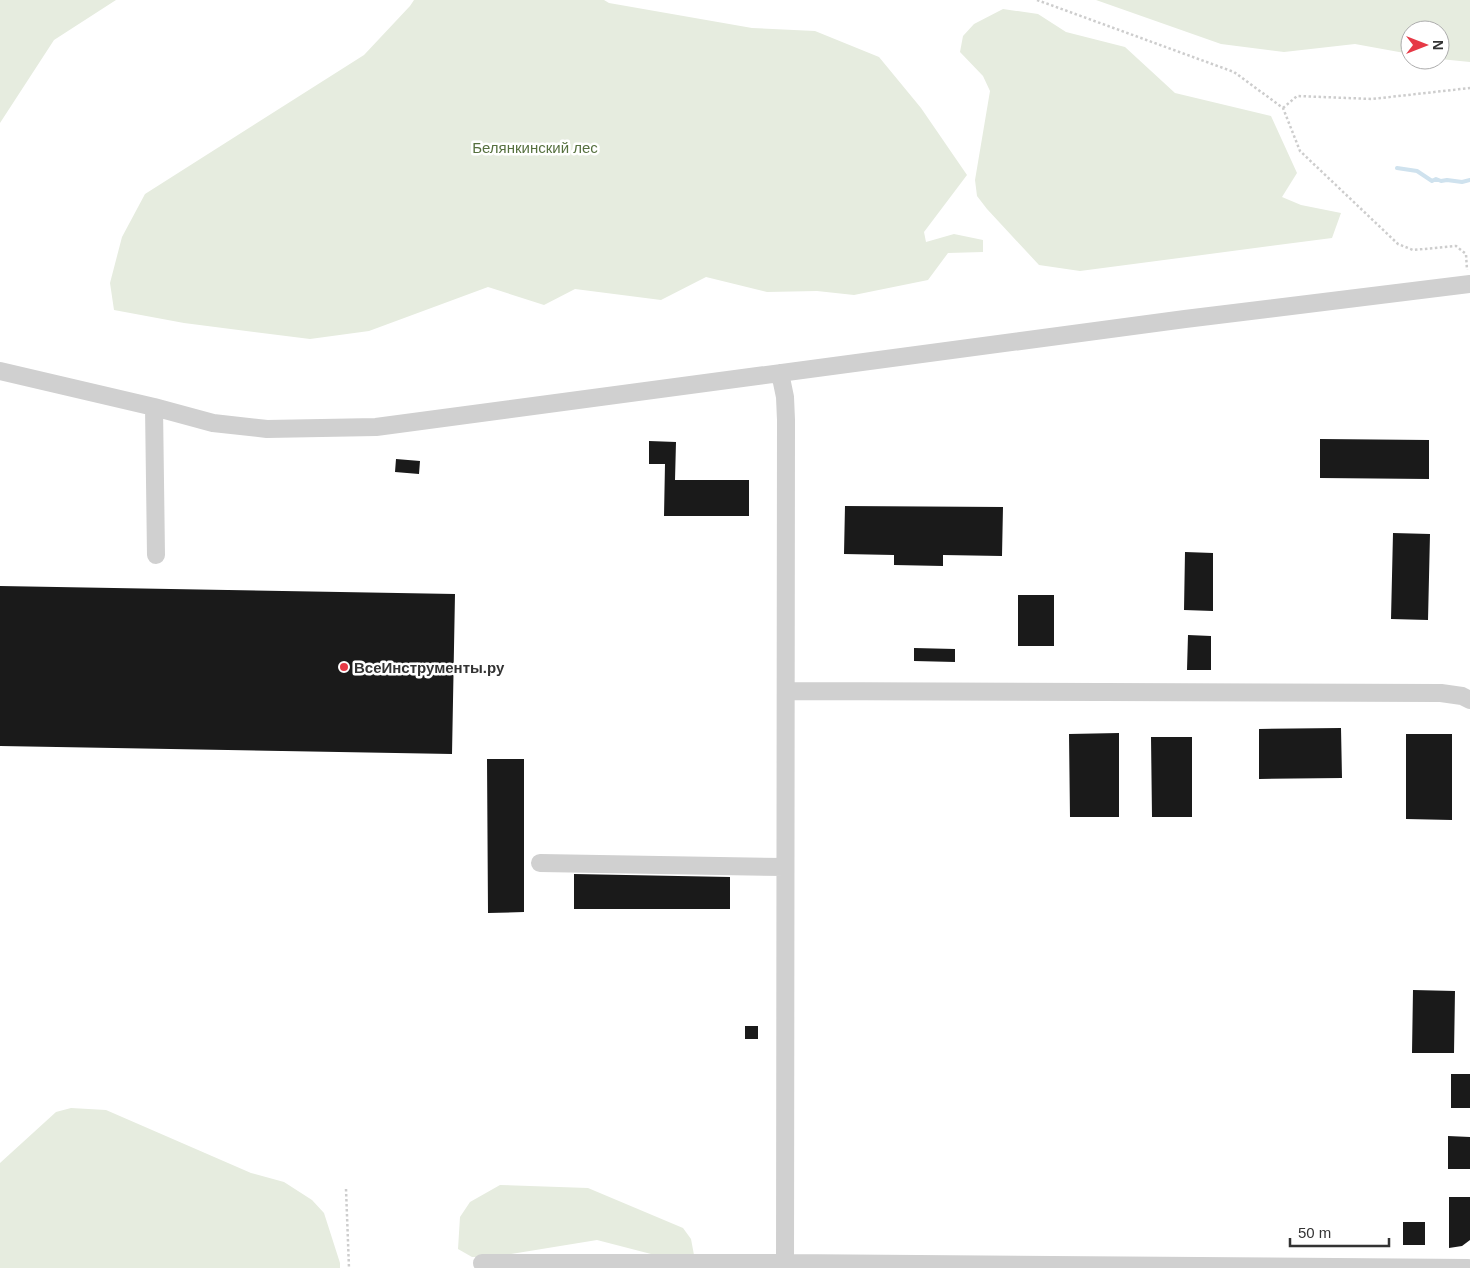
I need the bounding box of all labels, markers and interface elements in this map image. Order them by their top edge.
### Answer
north arrow [1400,20,1450,70]
text: N [1430,40,1446,50]
park label: Белянкинский лес [472,139,598,156]
place label: ВсеИнструменты.ру [354,659,505,676]
marker: ВсеИнструменты.ру [338,661,350,673]
scale bar [1290,1216,1389,1248]
text: 50 m [1298,1224,1331,1241]

